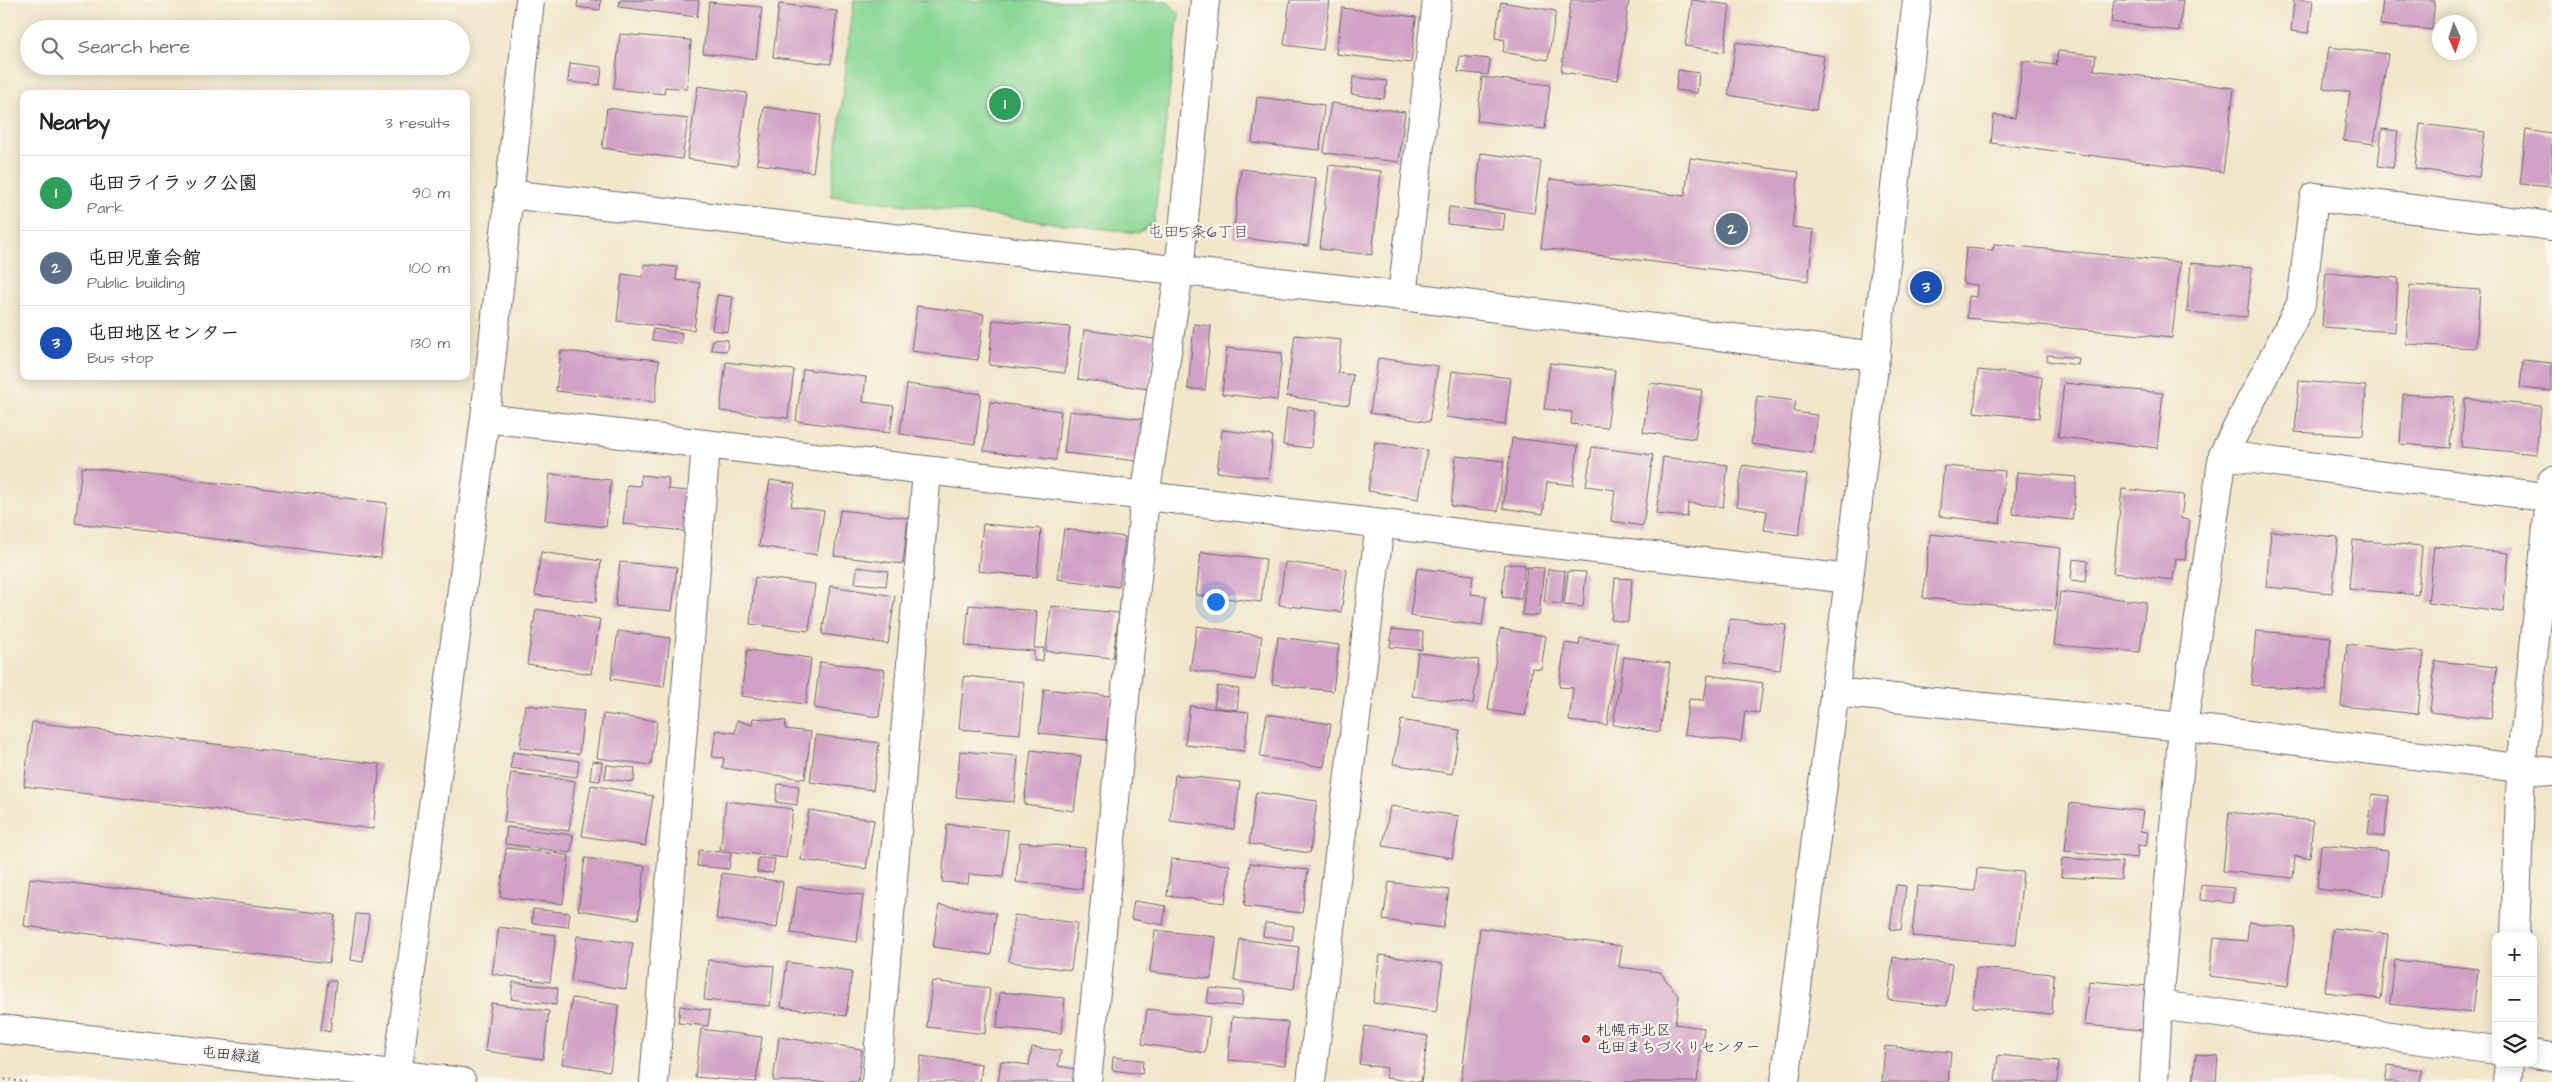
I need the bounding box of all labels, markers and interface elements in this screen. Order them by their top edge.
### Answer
north arrow [2432,15,2477,60]
search box [20,20,470,75]
icon: search [38,34,66,62]
text: Search here [78,34,190,61]
pin: 1 [989,85,1021,123]
text: Nearby [40,108,110,137]
text: 3 results [385,112,450,134]
text: 屯田ライラック公園 [87,170,258,197]
text: 1 [55,182,57,204]
text: 90 m [412,182,450,204]
text: Park [87,197,124,219]
pin: 2 [1716,210,1748,248]
district label: 屯田5条6丁目 [1147,221,1249,243]
text: 屯田児童会館 [87,245,201,272]
text: 2 [51,257,61,279]
text: 100 m [409,257,450,279]
pin: 3 [1910,268,1942,306]
text: Public building [87,272,185,294]
text: 屯田地区センター [87,320,239,347]
text: 3 [52,332,60,354]
text: 130 m [411,332,450,354]
text: Bus stop [87,347,153,369]
your location [1203,589,1229,615]
map controls [2492,932,2537,1067]
button: + [2492,932,2537,977]
button: − [2492,977,2537,1022]
place label: 札幌市北区 屯田まちづくりセンター [1596,1020,1760,1058]
button: layers [2492,1022,2537,1067]
marker: 札幌市北区 屯田まちづくりセンター [1580,1033,1592,1045]
street label: 屯田緑道 [200,1041,262,1069]

